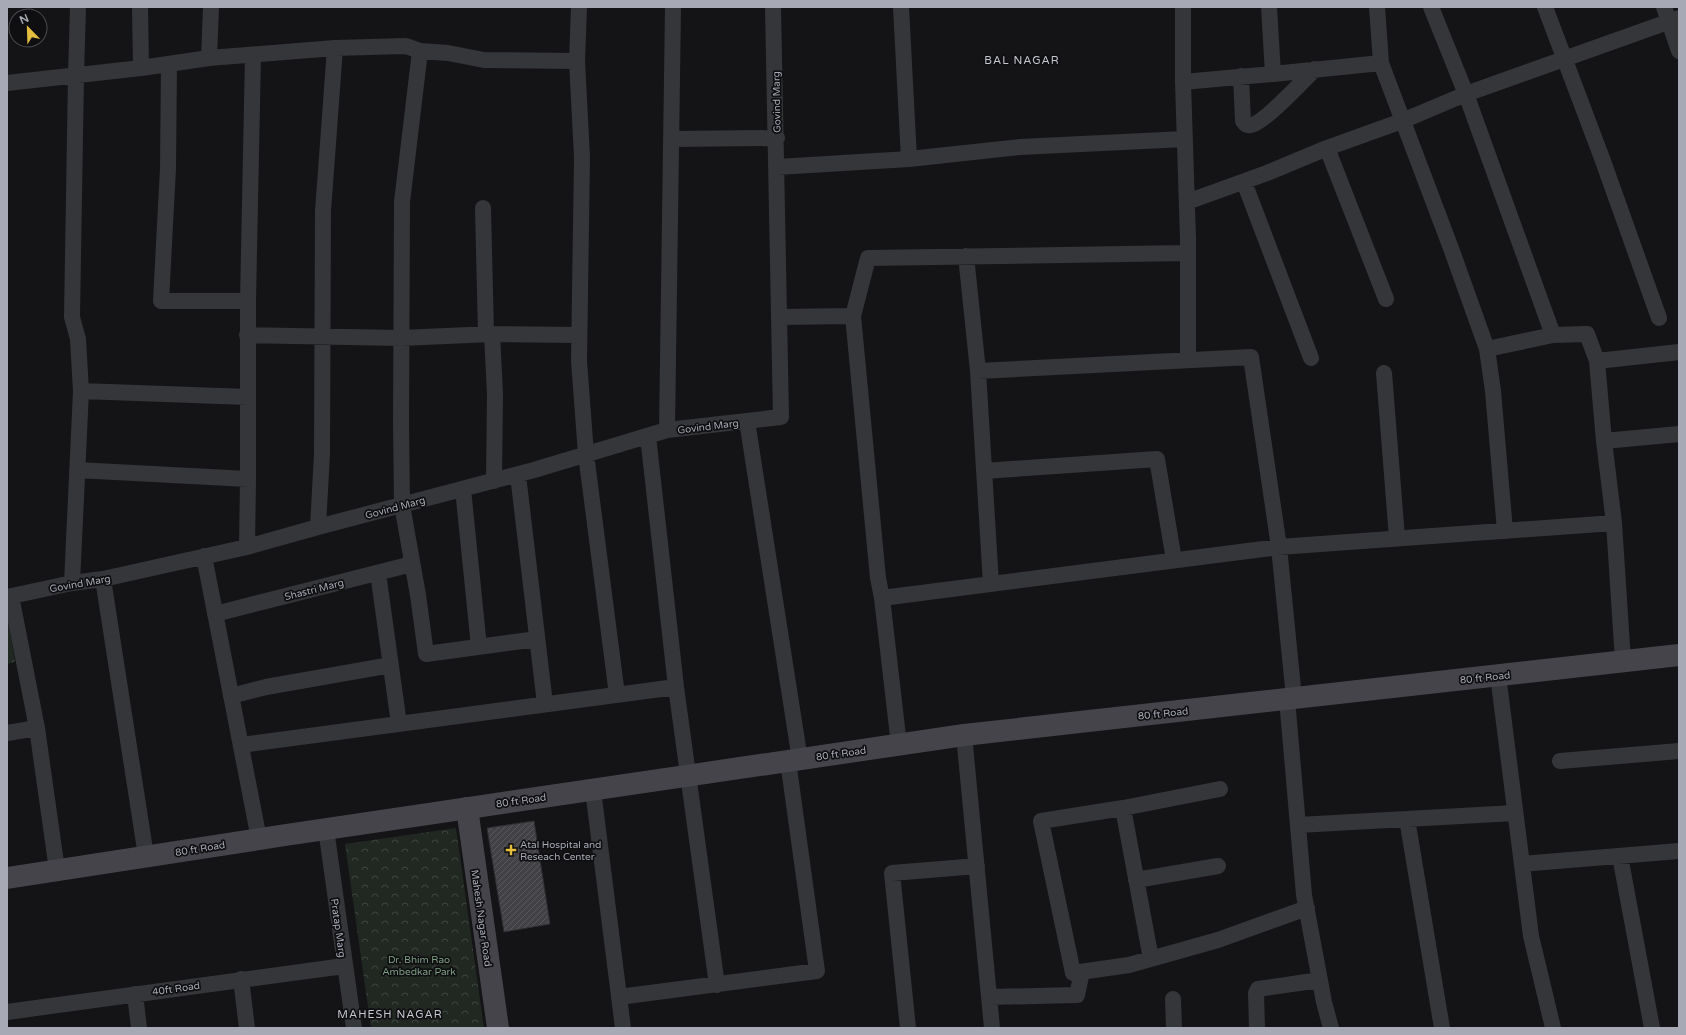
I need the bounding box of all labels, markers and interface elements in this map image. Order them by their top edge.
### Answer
north arrow [8,8,48,48]
text: N [18,12,31,27]
district label: BAL NAGAR [984,54,1060,67]
street label: Govind Marg [770,71,784,133]
street label: Govind Marg [677,417,739,437]
street label: Govind Marg [364,494,427,522]
street label: Govind Marg [49,573,112,595]
street label: Shastri Marg [283,577,345,603]
street label: 80 ft Road [1459,669,1511,687]
street label: 80 ft Road [1137,705,1189,723]
street label: 80 ft Road [815,745,867,763]
street label: 80 ft Road [495,792,547,810]
street label: 80 ft Road [174,839,226,859]
place label: Atal Hospital and Reseach Center [520,839,601,863]
marker: Atal Hospital and Reseach Center [505,844,517,856]
street label: Mahesh Nagar Road [468,869,494,967]
street label: Pratap Marg [328,898,348,958]
park label: Dr. Bhim Rao Ambedkar Park [382,954,456,978]
street label: 40ft Road [152,980,201,998]
district label: MAHESH NAGAR [337,1008,443,1021]

